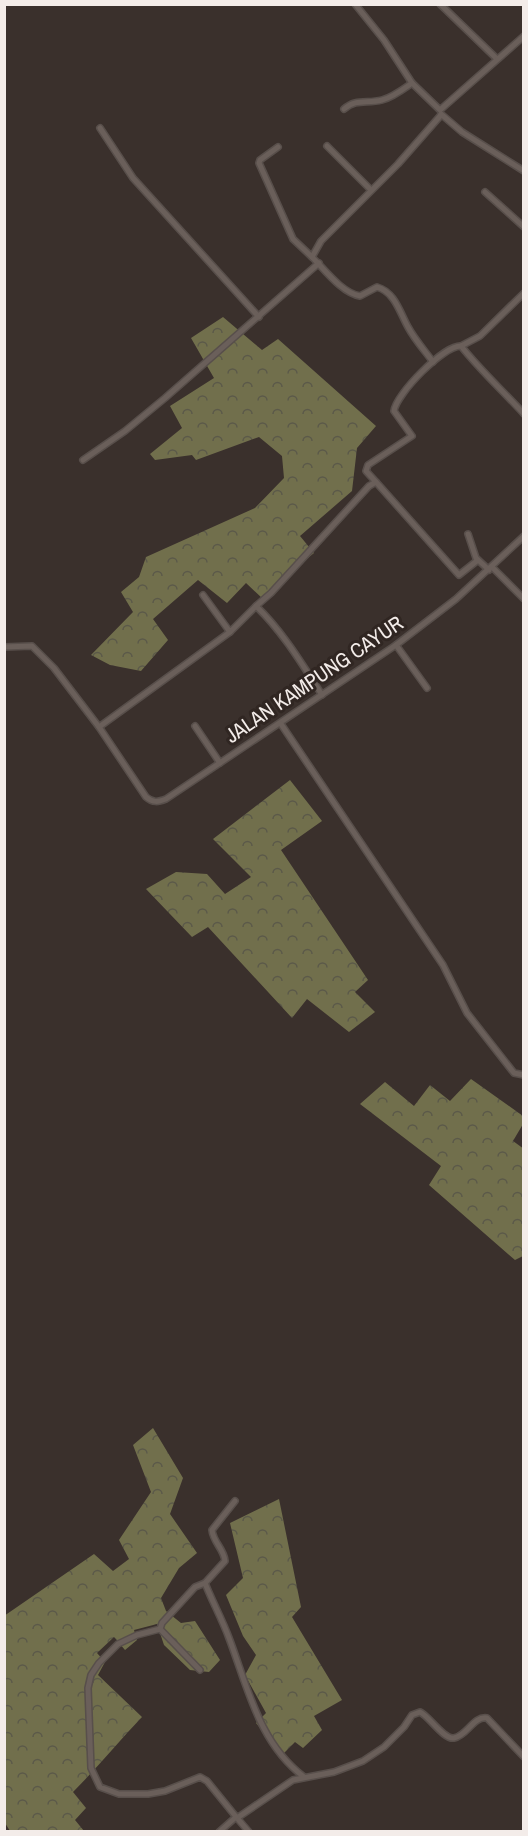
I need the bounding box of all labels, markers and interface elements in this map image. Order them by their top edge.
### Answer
street label: JALAN KAMPUNG CAYUR [219,608,409,750]

